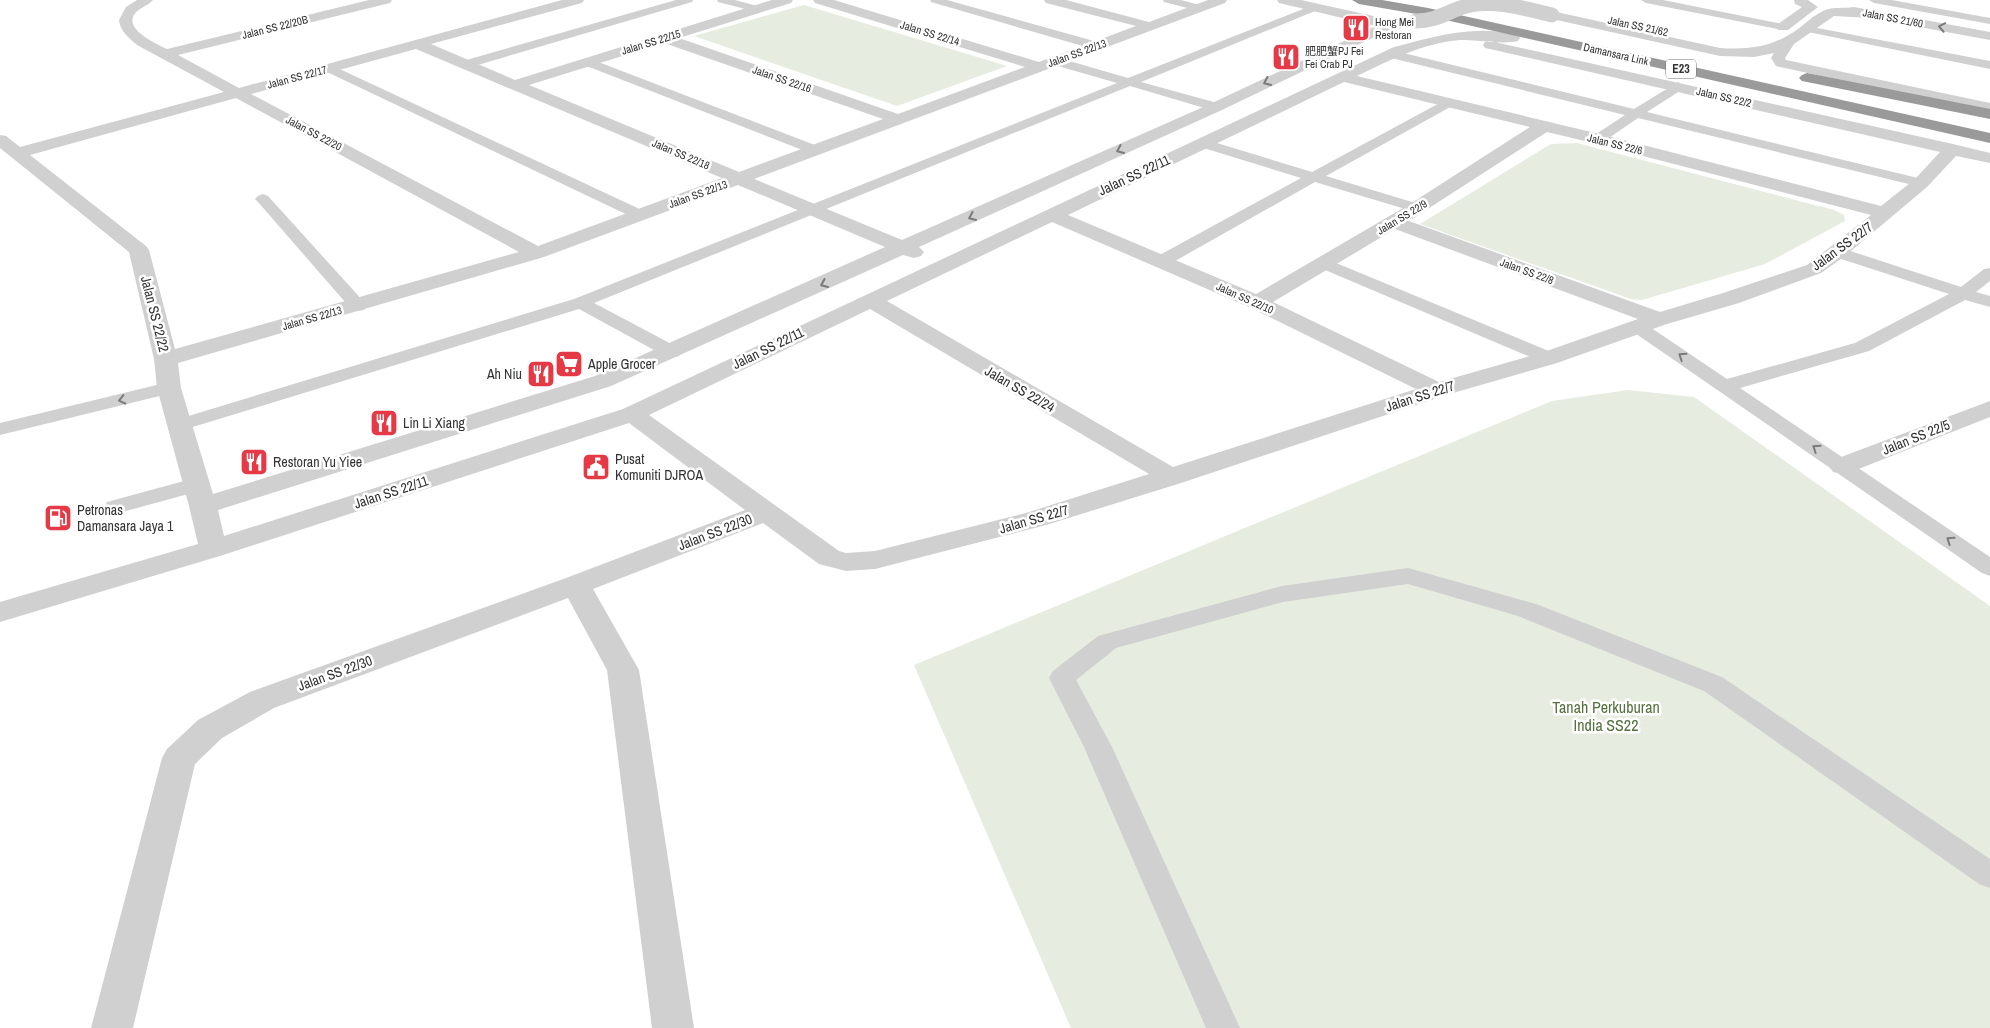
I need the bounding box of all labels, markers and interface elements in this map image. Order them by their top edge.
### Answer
street label: Jalan SS 21/60 [1862,5,1924,31]
street label: Jalan SS 22/20B [241,12,309,42]
restaurant icon: Hong Mei Restoran [1341,13,1371,43]
street label: Jalan SS 21/62 [1607,13,1669,39]
place label: Hong Mei Restoran [1375,15,1414,42]
street label: Jalan SS 22/14 [899,17,961,49]
one-way arrow [1938,22,1946,33]
street label: Jalan SS 22/15 [620,26,682,58]
street label: Jalan SS 22/13 [1046,36,1108,70]
street label: Damansara Link [1582,40,1650,68]
restaurant icon: 肥肥蟹PJ Fei Fei Crab PJ [1271,42,1301,72]
place label: 肥肥蟹PJ Fei Fei Crab PJ [1305,44,1364,71]
road number: E23 [1666,60,1696,78]
street label: Jalan SS 22/17 [266,62,328,92]
street label: Jalan SS 22/16 [751,62,813,96]
one-way arrow [1264,76,1273,86]
street label: Jalan SS 22/2 [1695,84,1753,110]
street label: Jalan SS 22/20 [284,112,344,154]
street label: Jalan SS 22/6 [1586,130,1644,158]
street label: Jalan SS 22/18 [650,136,712,172]
one-way arrow [1116,144,1125,155]
street label: Jalan SS 22/11 [1095,150,1173,199]
street label: Jalan SS 22/13 [667,177,729,211]
street label: Jalan SS 22/9 [1374,197,1430,237]
one-way arrow [968,211,977,222]
street label: Jalan SS 22/7 [1808,218,1876,274]
street label: Jalan SS 22/8 [1498,255,1556,287]
street label: Jalan SS 22/22 [137,274,173,354]
one-way arrow [820,278,829,288]
street label: Jalan SS 22/10 [1214,279,1276,317]
street label: Jalan SS 22/13 [281,303,343,333]
street label: Jalan SS 22/11 [729,323,807,373]
supermarket icon: Apple Grocer [554,349,584,379]
one-way arrow [1678,353,1687,363]
place label: Apple Grocer [587,355,656,373]
restaurant icon: Ah Niu [526,359,556,389]
street label: Jalan SS 22/24 [982,362,1059,417]
place label: Ah Niu [486,365,522,383]
street label: Jalan SS 22/7 [1383,376,1457,416]
one-way arrow [117,394,126,405]
restaurant icon: Lin Li Xiang [369,408,399,438]
place label: Lin Li Xiang [403,414,466,432]
street label: Jalan SS 22/5 [1879,415,1953,459]
one-way arrow [1812,445,1822,454]
restaurant icon: Restoran Yu Yiee [239,447,269,477]
place label: Pusat Komuniti DJROA [615,450,703,484]
public building icon: Pusat Komuniti DJROA [581,452,611,482]
place label: Restoran Yu Yiee [273,453,362,471]
street label: Jalan SS 22/11 [352,471,431,512]
street label: Jalan SS 22/7 [997,500,1071,538]
place label: Petronas Damansara Jaya 1 [77,501,174,535]
fuel station icon: Petronas Damansara Jaya 1 [43,503,73,533]
street label: Jalan SS 22/30 [675,510,755,554]
one-way arrow [1946,537,1956,546]
street label: Jalan SS 22/30 [295,651,375,695]
park label: Tanah Perkuburan India SS22 [1552,696,1660,736]

